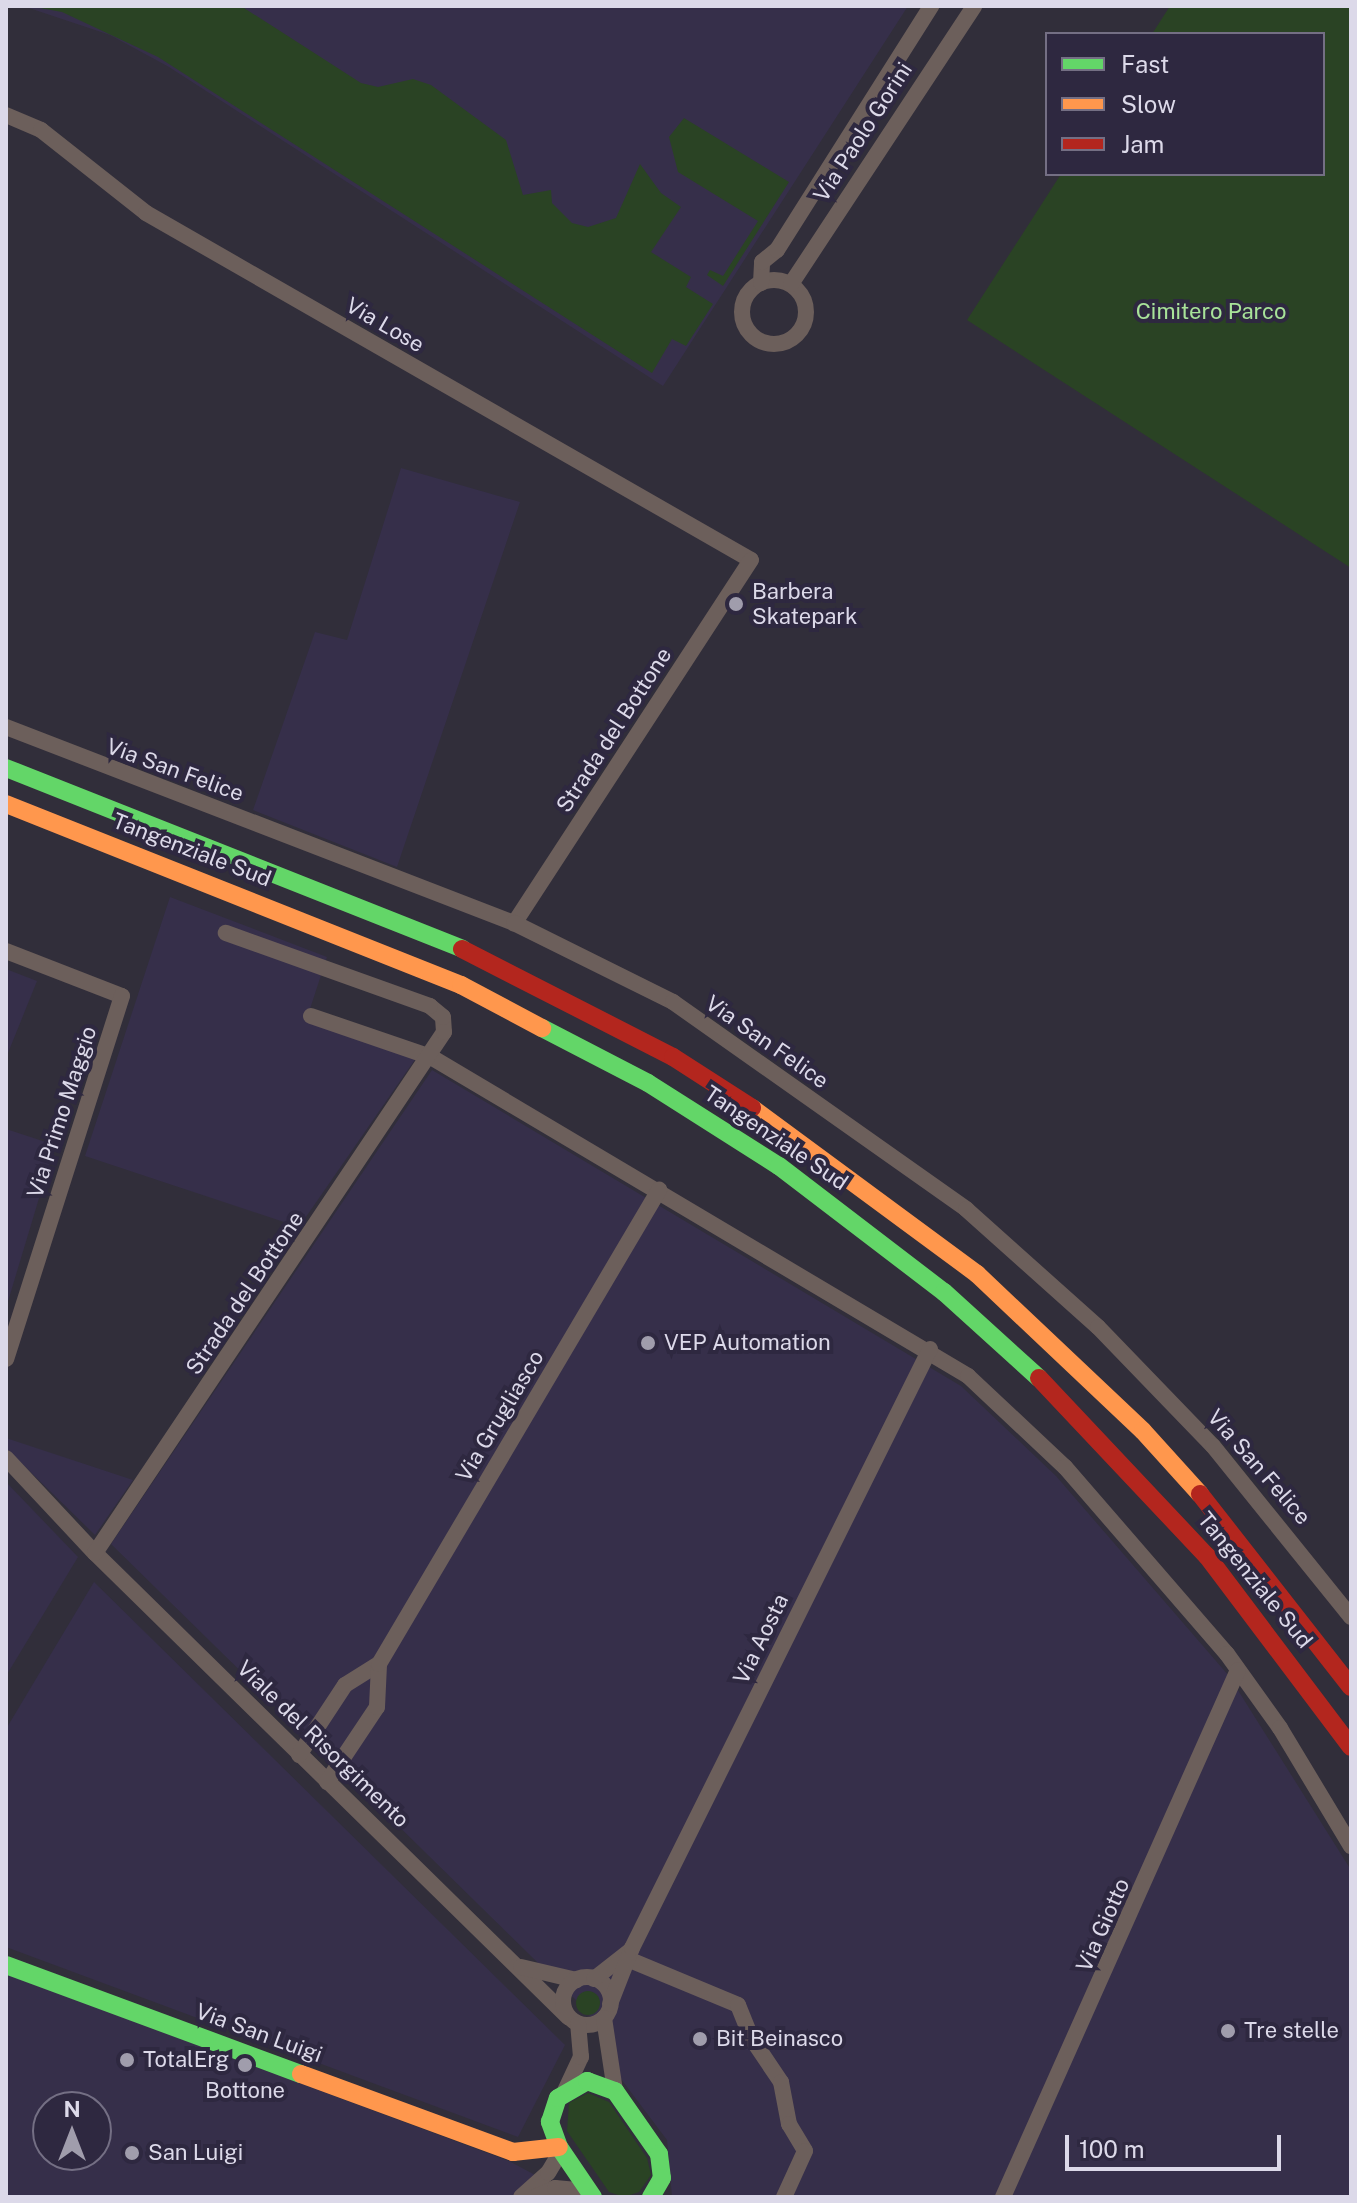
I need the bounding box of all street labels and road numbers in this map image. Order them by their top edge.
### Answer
street label: Via Paolo Gorini [808,57,918,207]
street label: Via Lose [341,292,429,358]
street label: Strada del Bottone [551,642,677,818]
street label: Via San Felice [103,733,247,807]
street label: Tangenziale Sud [109,808,275,892]
street label: Via San Felice [700,990,834,1094]
street label: Via Primo Maggio [22,1023,102,1201]
street label: Tangenziale Sud [699,1080,853,1196]
street label: Strada del Bottone [180,1206,310,1380]
street label: Via Grugliasco [450,1346,550,1486]
street label: Via San Felice [1202,1404,1316,1530]
street label: Tangenziale Sud [1192,1506,1318,1654]
street label: Via Aosta [728,1590,794,1688]
street label: Viale del Risorgimento [231,1655,415,1833]
street label: Via Giotto [1071,1874,1135,1976]
street label: Via San Luigi [192,1998,326,2068]

